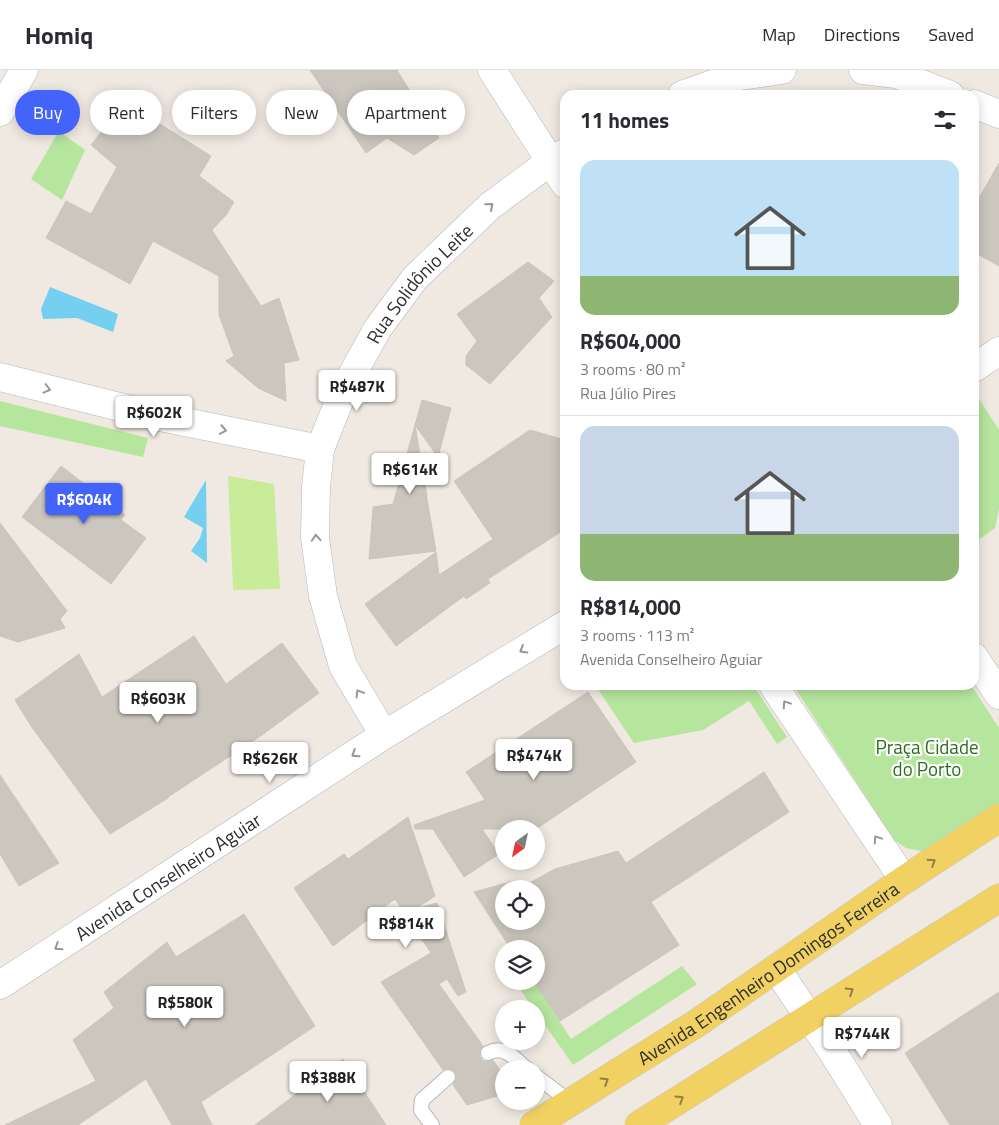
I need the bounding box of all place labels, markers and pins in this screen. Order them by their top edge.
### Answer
pin: R$487K [316,370,398,412]
pin: R$602K [113,396,195,438]
pin: R$614K [369,452,451,495]
pin: R$604K [43,482,125,525]
pin: R$603K [117,682,199,724]
pin: R$474K [493,738,575,781]
pin: R$626K [229,742,311,784]
pin: R$814K [365,906,447,949]
pin: R$580K [144,986,226,1028]
pin: R$744K [821,1016,903,1059]
pin: R$388K [287,1060,369,1103]

